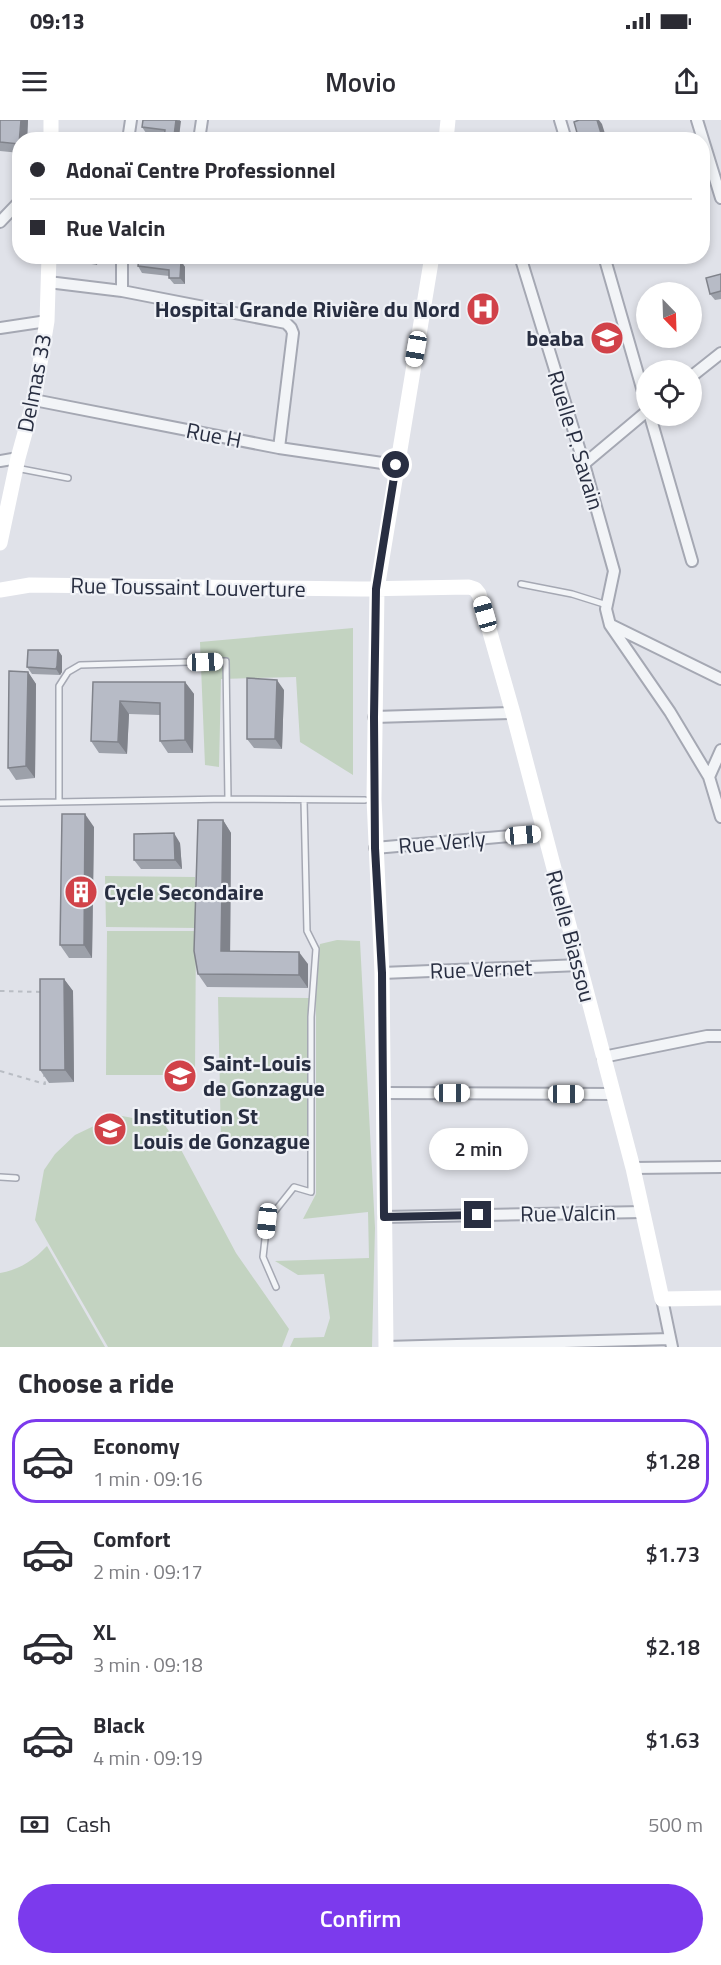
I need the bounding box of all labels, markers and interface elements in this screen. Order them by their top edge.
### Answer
text: 09:13 [30,4,85,38]
text: Movio [325,61,396,102]
icon: menu [18,65,51,98]
icon: share [670,65,703,98]
text: Adonaï Centre Professionnel [66,153,336,187]
text: Rue Valcin [66,211,165,245]
north arrow [636,282,702,348]
map controls [636,282,702,426]
hospital icon: Hospital Grande Rivière du Nord [465,291,501,327]
place label: Hospital Grande Rivière du Nord [155,292,460,326]
school or university icon: beaba [589,320,625,356]
place label: beaba [526,321,584,355]
car [404,330,428,368]
street label: Delmas 33 [8,331,60,435]
button: locate [636,360,702,426]
street label: Ruelle P. Savain [539,366,613,514]
street label: Rue H [183,413,245,457]
route start [382,451,409,478]
street label: Rue Toussaint Louverture [70,568,306,606]
car [471,594,499,634]
car [187,652,223,672]
street label: Rue Verly [397,821,488,863]
car [504,824,542,846]
street label: Ruelle Biassou [537,866,605,1006]
building icon: Cycle Secondaire [63,874,99,910]
place label: Cycle Secondaire [104,875,264,909]
street label: Rue Vernet [429,950,533,988]
place label: Saint-Louis de Gonzague [203,1046,325,1105]
school or university icon: Saint-Louis de Gonzague [162,1058,198,1094]
car [434,1084,470,1102]
car [548,1085,584,1103]
place label: Institution St Louis de Gonzague [133,1099,310,1158]
school or university icon: Institution St Louis de Gonzague [92,1111,128,1147]
callout: 2 min [428,1128,528,1170]
text: 2 min [454,1133,503,1164]
street label: Rue Valcin [520,1195,616,1231]
route end [464,1201,491,1228]
car [256,1202,278,1240]
text: Choose a ride [18,1362,174,1403]
text: Economy [93,1429,180,1463]
icon: car [21,1434,75,1488]
text: $1.28 [645,1444,700,1478]
text: 1 min · 09:16 [93,1463,203,1494]
text: Comfort [93,1522,171,1556]
icon: car [21,1527,75,1581]
text: $1.73 [645,1537,700,1571]
text: 2 min · 09:17 [93,1556,203,1587]
text: XL [93,1615,116,1649]
icon: car [21,1620,75,1674]
text: $2.18 [645,1630,700,1664]
text: 3 min · 09:18 [93,1649,203,1680]
text: Black [93,1708,145,1742]
icon: car [21,1713,75,1767]
text: $1.63 [645,1723,700,1757]
text: 4 min · 09:19 [93,1742,203,1773]
text: Cash [66,1807,111,1841]
icon: cash [18,1808,51,1841]
text: 500 m [648,1809,703,1840]
button: Confirm [18,1884,703,1953]

